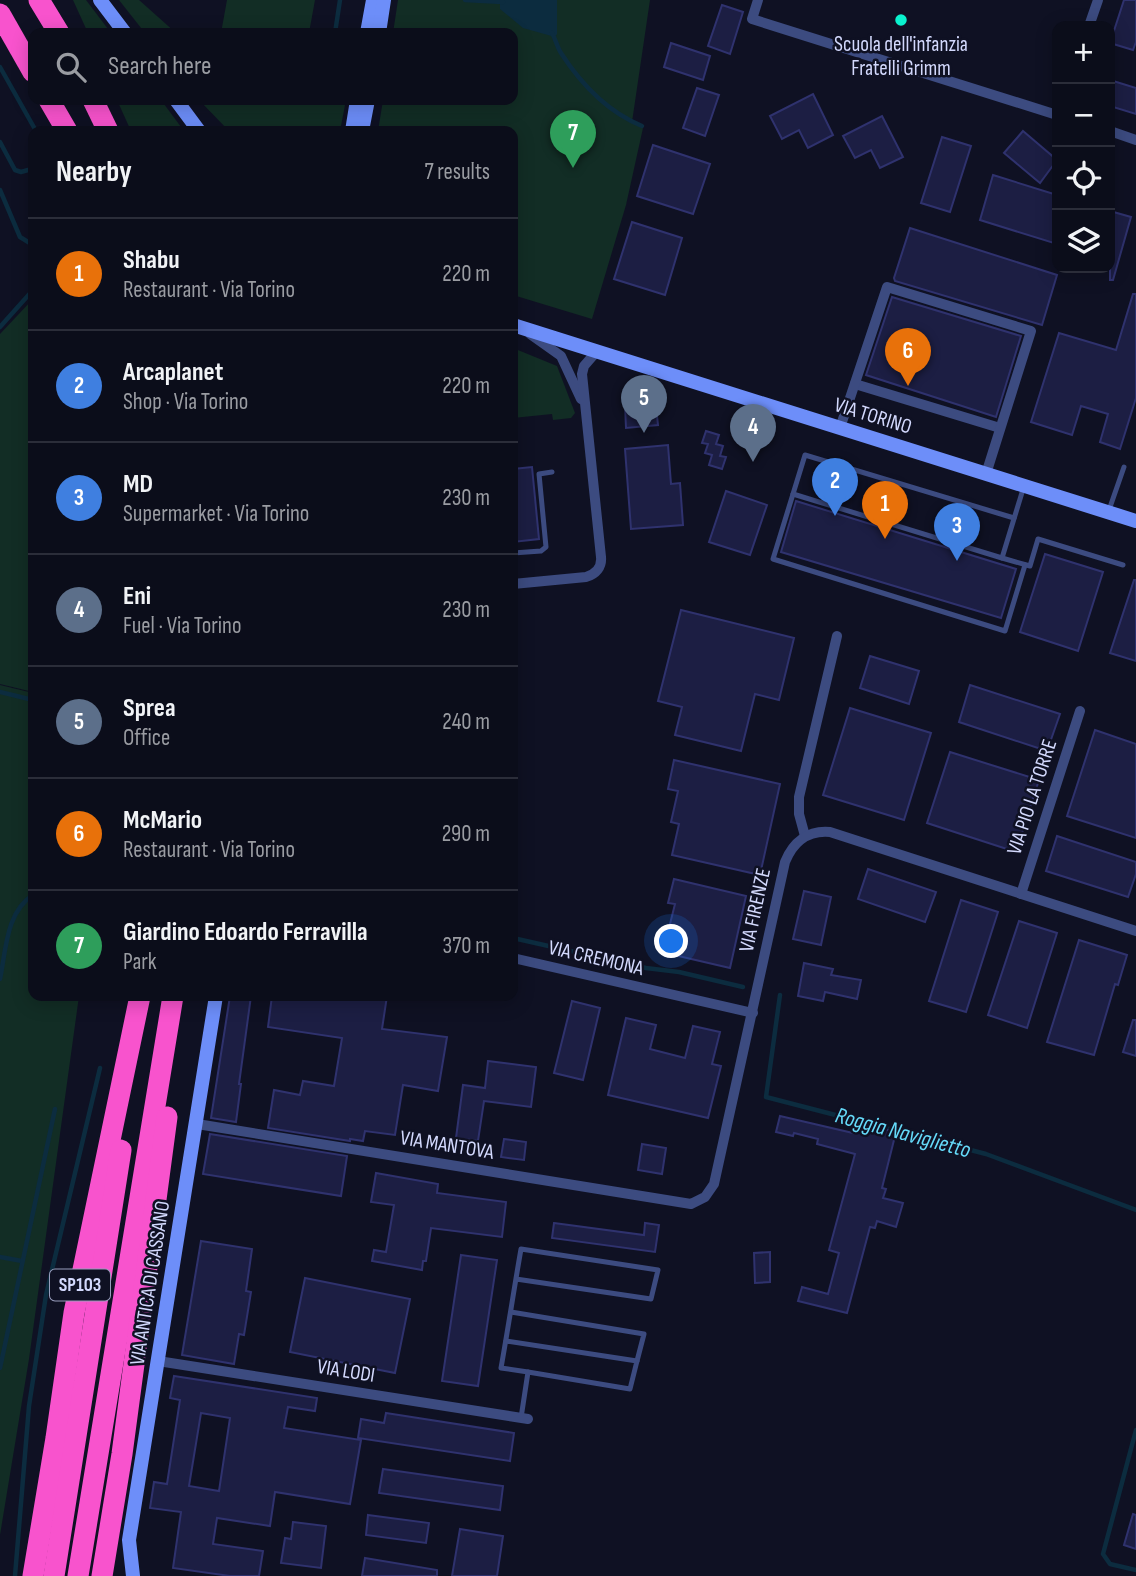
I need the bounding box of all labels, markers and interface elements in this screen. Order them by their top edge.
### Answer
marker: Scuola dell'infanzia Fratelli Grimm [893,12,909,28]
map controls [1052,21,1115,273]
button: + [1052,21,1115,84]
search box [28,28,518,105]
place label: Scuola dell'infanzia Fratelli Grimm [834,32,968,81]
icon: search [52,48,90,86]
text: Search here [108,51,211,82]
button: − [1052,84,1115,147]
pin: 7 [550,110,596,168]
button: locate [1052,147,1115,210]
text: Nearby [56,154,132,190]
text: 7 results [424,158,490,186]
button: layers [1052,210,1115,273]
text: Shabu [123,245,180,276]
text: 1 [74,260,84,288]
text: 220 m [442,260,490,288]
text: Restaurant · Via Torino [123,276,295,304]
pin: 6 [885,328,931,386]
text: Arcaplanet [123,357,223,388]
text: 2 [74,372,84,400]
text: 220 m [442,372,490,400]
pin: 5 [621,375,667,433]
text: Shop · Via Torino [123,388,248,416]
street label: VIA TORINO [831,392,915,440]
pin: 4 [730,404,776,462]
pin: 2 [812,458,858,516]
text: MD [123,469,153,500]
pin: 1 [862,481,908,539]
text: 3 [74,484,84,512]
text: 230 m [442,484,490,512]
text: Supermarket · Via Torino [123,500,309,528]
pin: 3 [934,503,980,561]
text: Eni [123,581,151,612]
text: 4 [74,596,84,624]
text: 230 m [442,596,490,624]
text: Fuel · Via Torino [123,612,242,640]
text: Sprea [123,693,176,724]
text: 5 [74,708,84,736]
text: 240 m [442,708,490,736]
text: Office [123,724,170,752]
street label: VIA PIO LA TORRE [1002,736,1062,858]
text: McMario [123,805,202,836]
text: 6 [74,820,84,848]
text: 290 m [442,820,490,848]
text: Restaurant · Via Torino [123,836,295,864]
street label: VIA FIRENZE [734,866,776,954]
text: Giardino Edoardo Ferravilla [123,917,368,948]
your location [654,924,688,958]
text: 7 [74,932,84,960]
text: 370 m [443,932,490,960]
street label: VIA CREMONA [546,935,647,981]
text: Park [123,948,157,976]
water label: Roggia Naviglietto [832,1101,974,1165]
street label: VIA MANTOVA [398,1125,497,1165]
street label: VIA ANTICA DI CASSANO [125,1199,175,1367]
road number: SP103 [50,1270,110,1301]
street label: VIA LODI [315,1354,377,1388]

